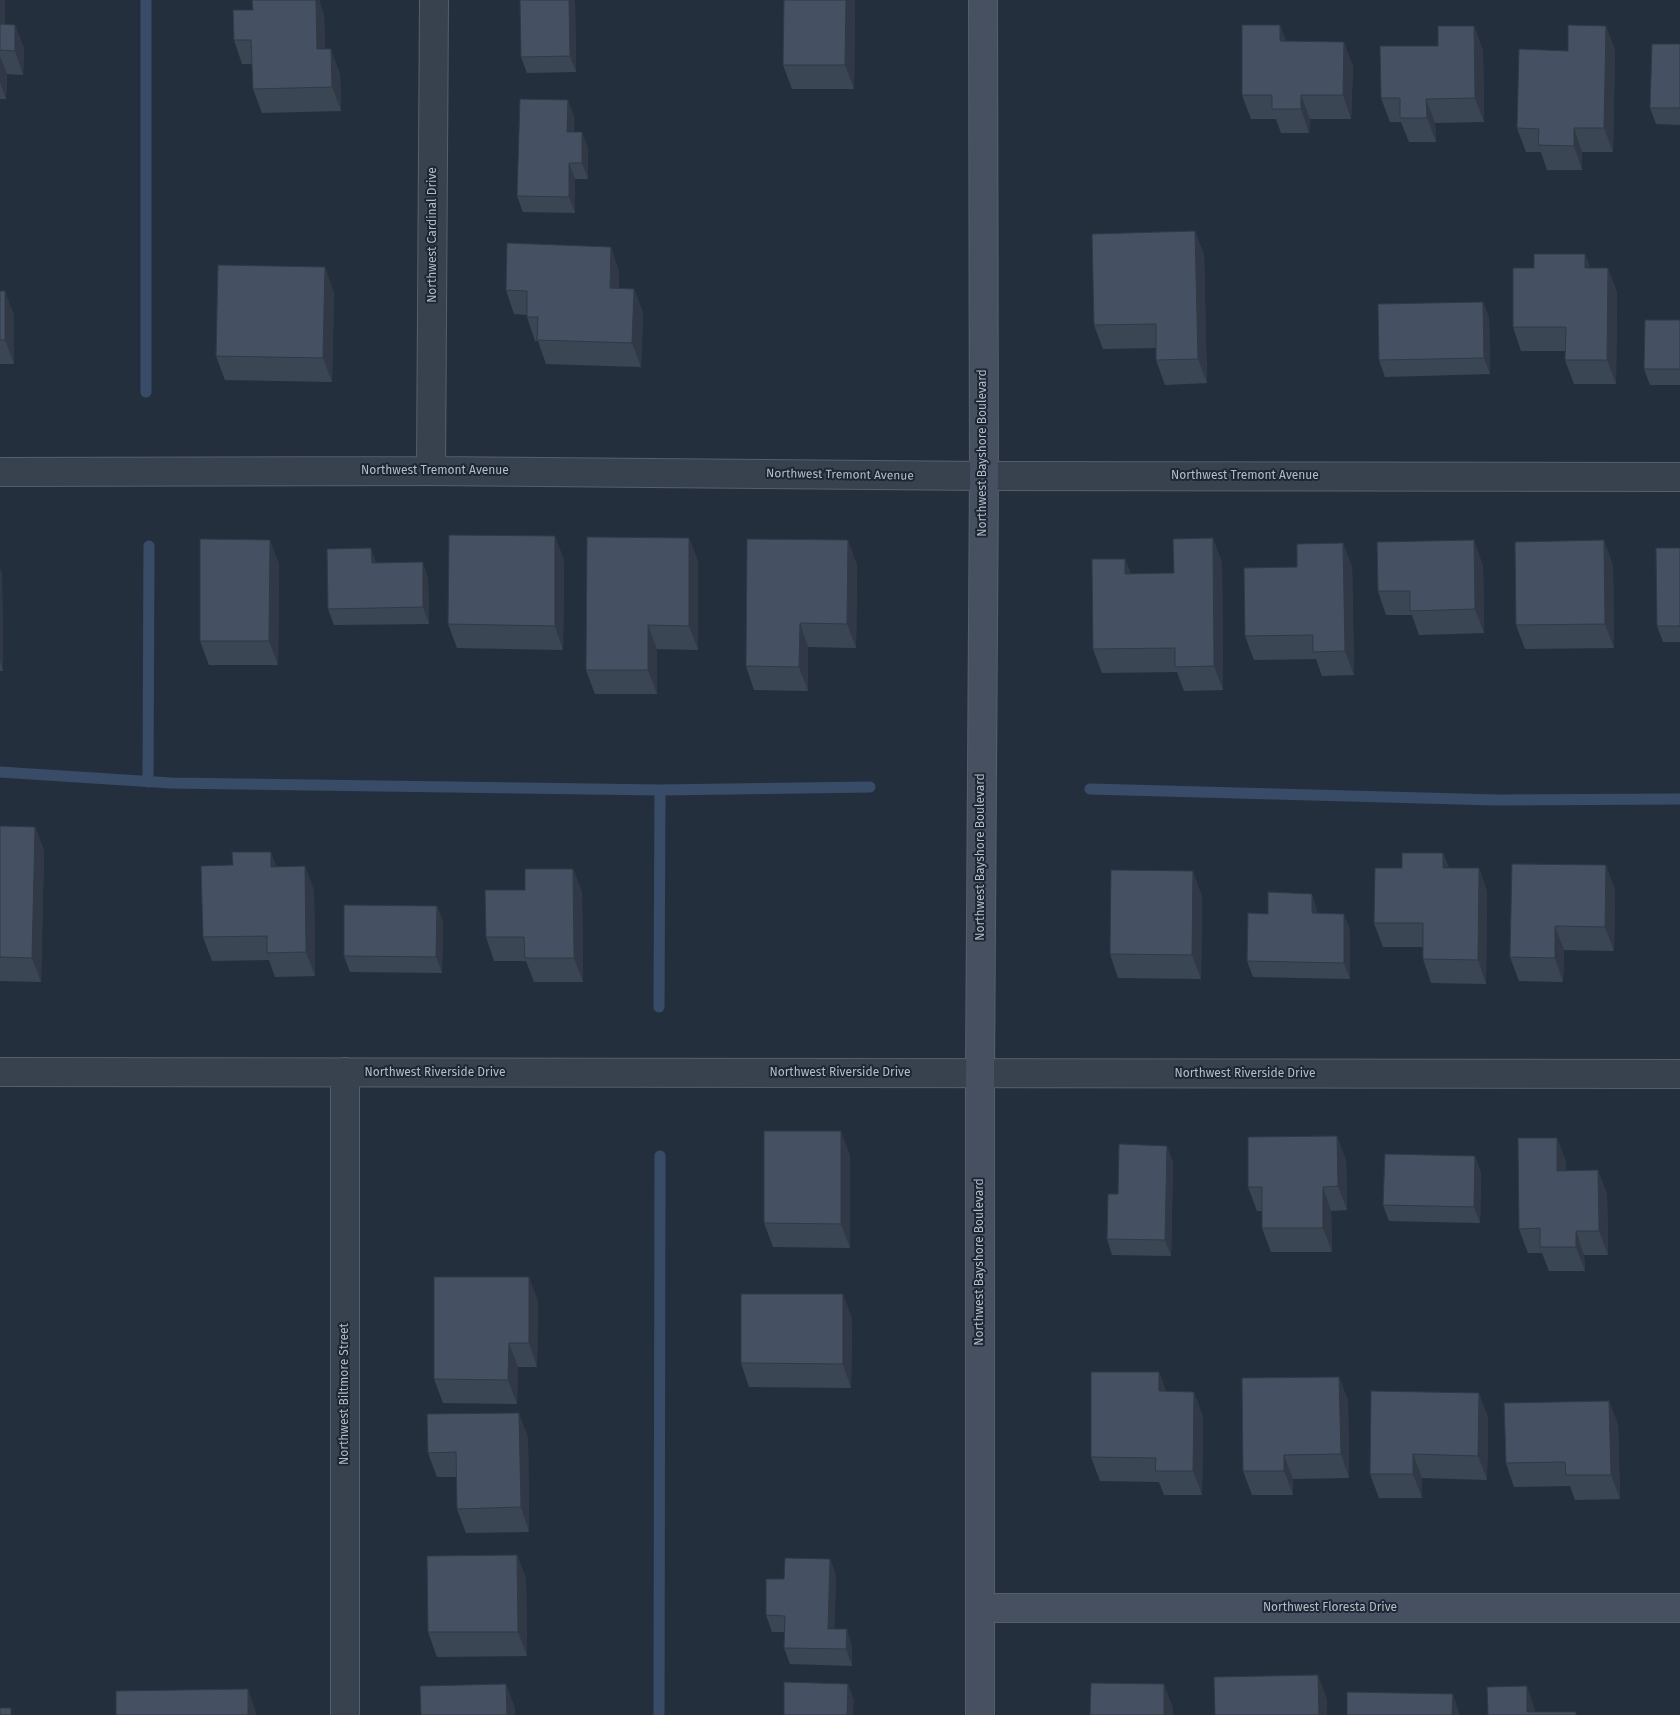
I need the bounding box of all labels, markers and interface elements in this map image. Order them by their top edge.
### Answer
street label: Northwest Cardinal Drive [426,167,440,303]
street label: Northwest Bayshore Boulevard [976,369,990,537]
street label: Northwest Tremont Avenue [361,464,509,478]
street label: Northwest Tremont Avenue [766,467,914,483]
street label: Northwest Tremont Avenue [1171,469,1319,483]
street label: Northwest Bayshore Boulevard [974,773,988,941]
street label: Northwest Riverside Drive [365,1066,505,1080]
street label: Northwest Riverside Drive [770,1066,910,1080]
street label: Northwest Riverside Drive [1175,1067,1315,1081]
street label: Northwest Bayshore Boulevard [973,1178,987,1346]
street label: Northwest Biltmore Street [338,1323,352,1465]
street label: Northwest Floresta Drive [1263,1601,1397,1615]

